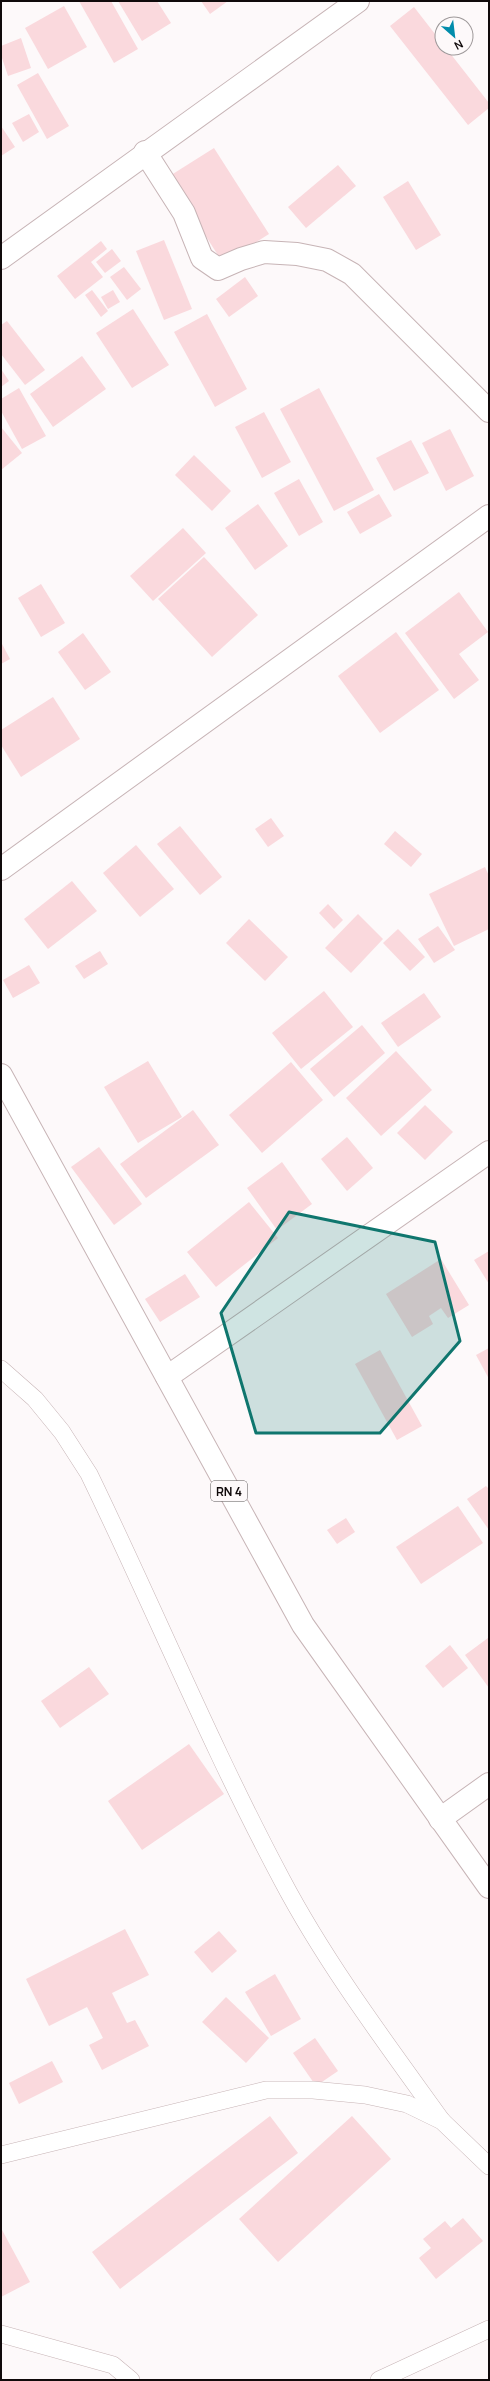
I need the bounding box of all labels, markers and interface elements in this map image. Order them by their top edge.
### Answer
north arrow [434,16,474,56]
text: N [452,37,466,54]
road number: RN 4 [211,1481,247,1501]

